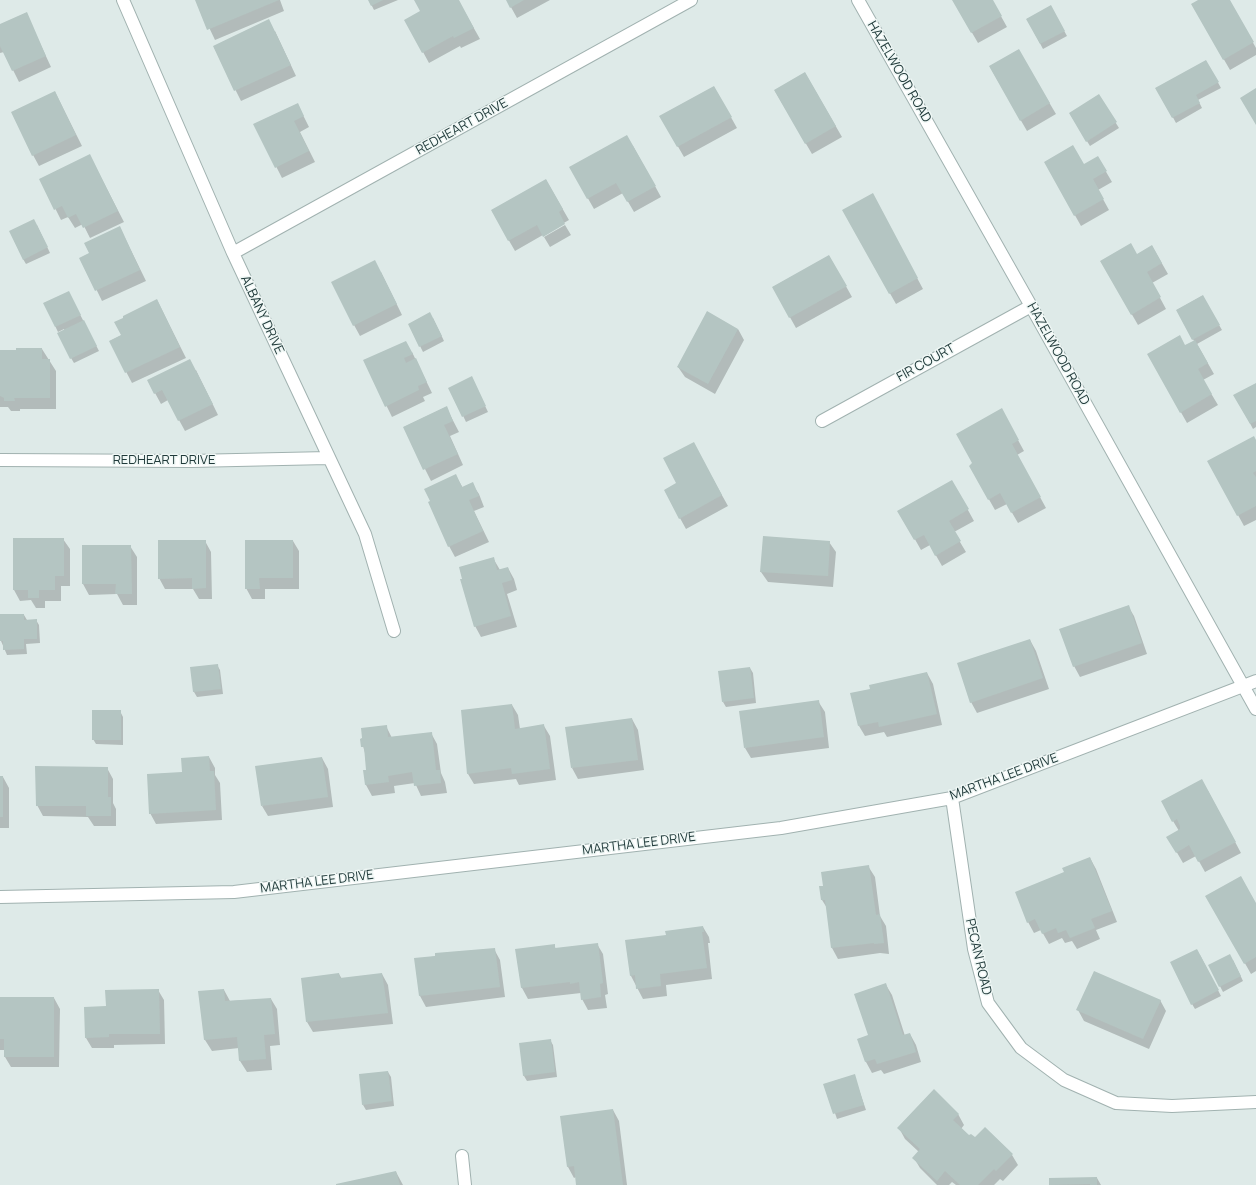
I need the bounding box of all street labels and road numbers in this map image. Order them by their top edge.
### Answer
street label: HAZELWOOD ROAD [864,19,934,125]
street label: REDHEART DRIVE [413,95,511,159]
street label: ALBANY DRIVE [237,273,287,357]
street label: HAZELWOOD ROAD [1023,300,1093,408]
street label: FIR COURT [894,341,958,385]
street label: REDHEART DRIVE [113,452,215,468]
street label: MARTHA LEE DRIVE [948,750,1060,804]
street label: MARTHA LEE DRIVE [581,829,697,859]
street label: MARTHA LEE DRIVE [259,867,375,897]
street label: PECAN ROAD [962,917,994,997]

